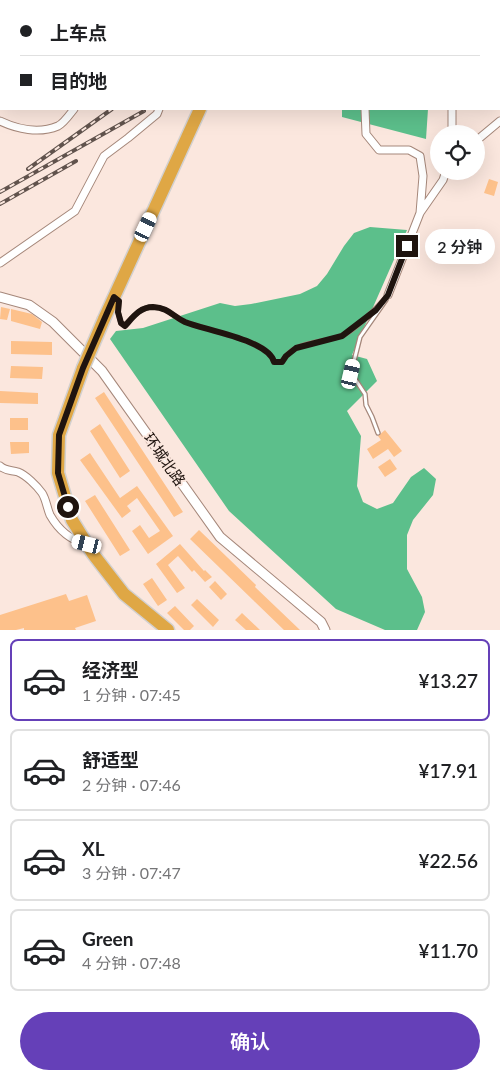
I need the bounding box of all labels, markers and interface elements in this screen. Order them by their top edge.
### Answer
text: 上车点 [50,21,107,44]
text: 目的地 [50,69,107,92]
map controls [430,125,485,180]
button: locate [430,125,485,180]
car [132,210,159,244]
callout: 2 分钟 [424,228,494,264]
route end [396,235,418,257]
text: 2 分钟 [437,237,483,256]
car [340,358,361,390]
street label: 环城北路 [140,429,190,489]
route start [57,496,79,518]
car [70,533,103,555]
icon: car [22,658,67,703]
text: 经济型 [82,658,139,681]
text: ¥13.27 [418,669,478,692]
text: 1 分钟 · 07:45 [82,685,181,704]
icon: car [22,748,67,793]
text: 舒适型 [82,748,139,771]
text: ¥17.91 [418,759,478,782]
text: 2 分钟 · 07:46 [82,775,181,794]
text: XL [82,837,105,860]
icon: car [22,838,67,883]
text: ¥22.56 [418,849,478,872]
text: 3 分钟 · 07:47 [82,863,181,882]
text: Green [82,927,133,950]
icon: car [22,928,67,973]
text: ¥11.70 [418,939,478,962]
text: 4 分钟 · 07:48 [82,953,181,972]
button: 确认 [20,1012,480,1070]

